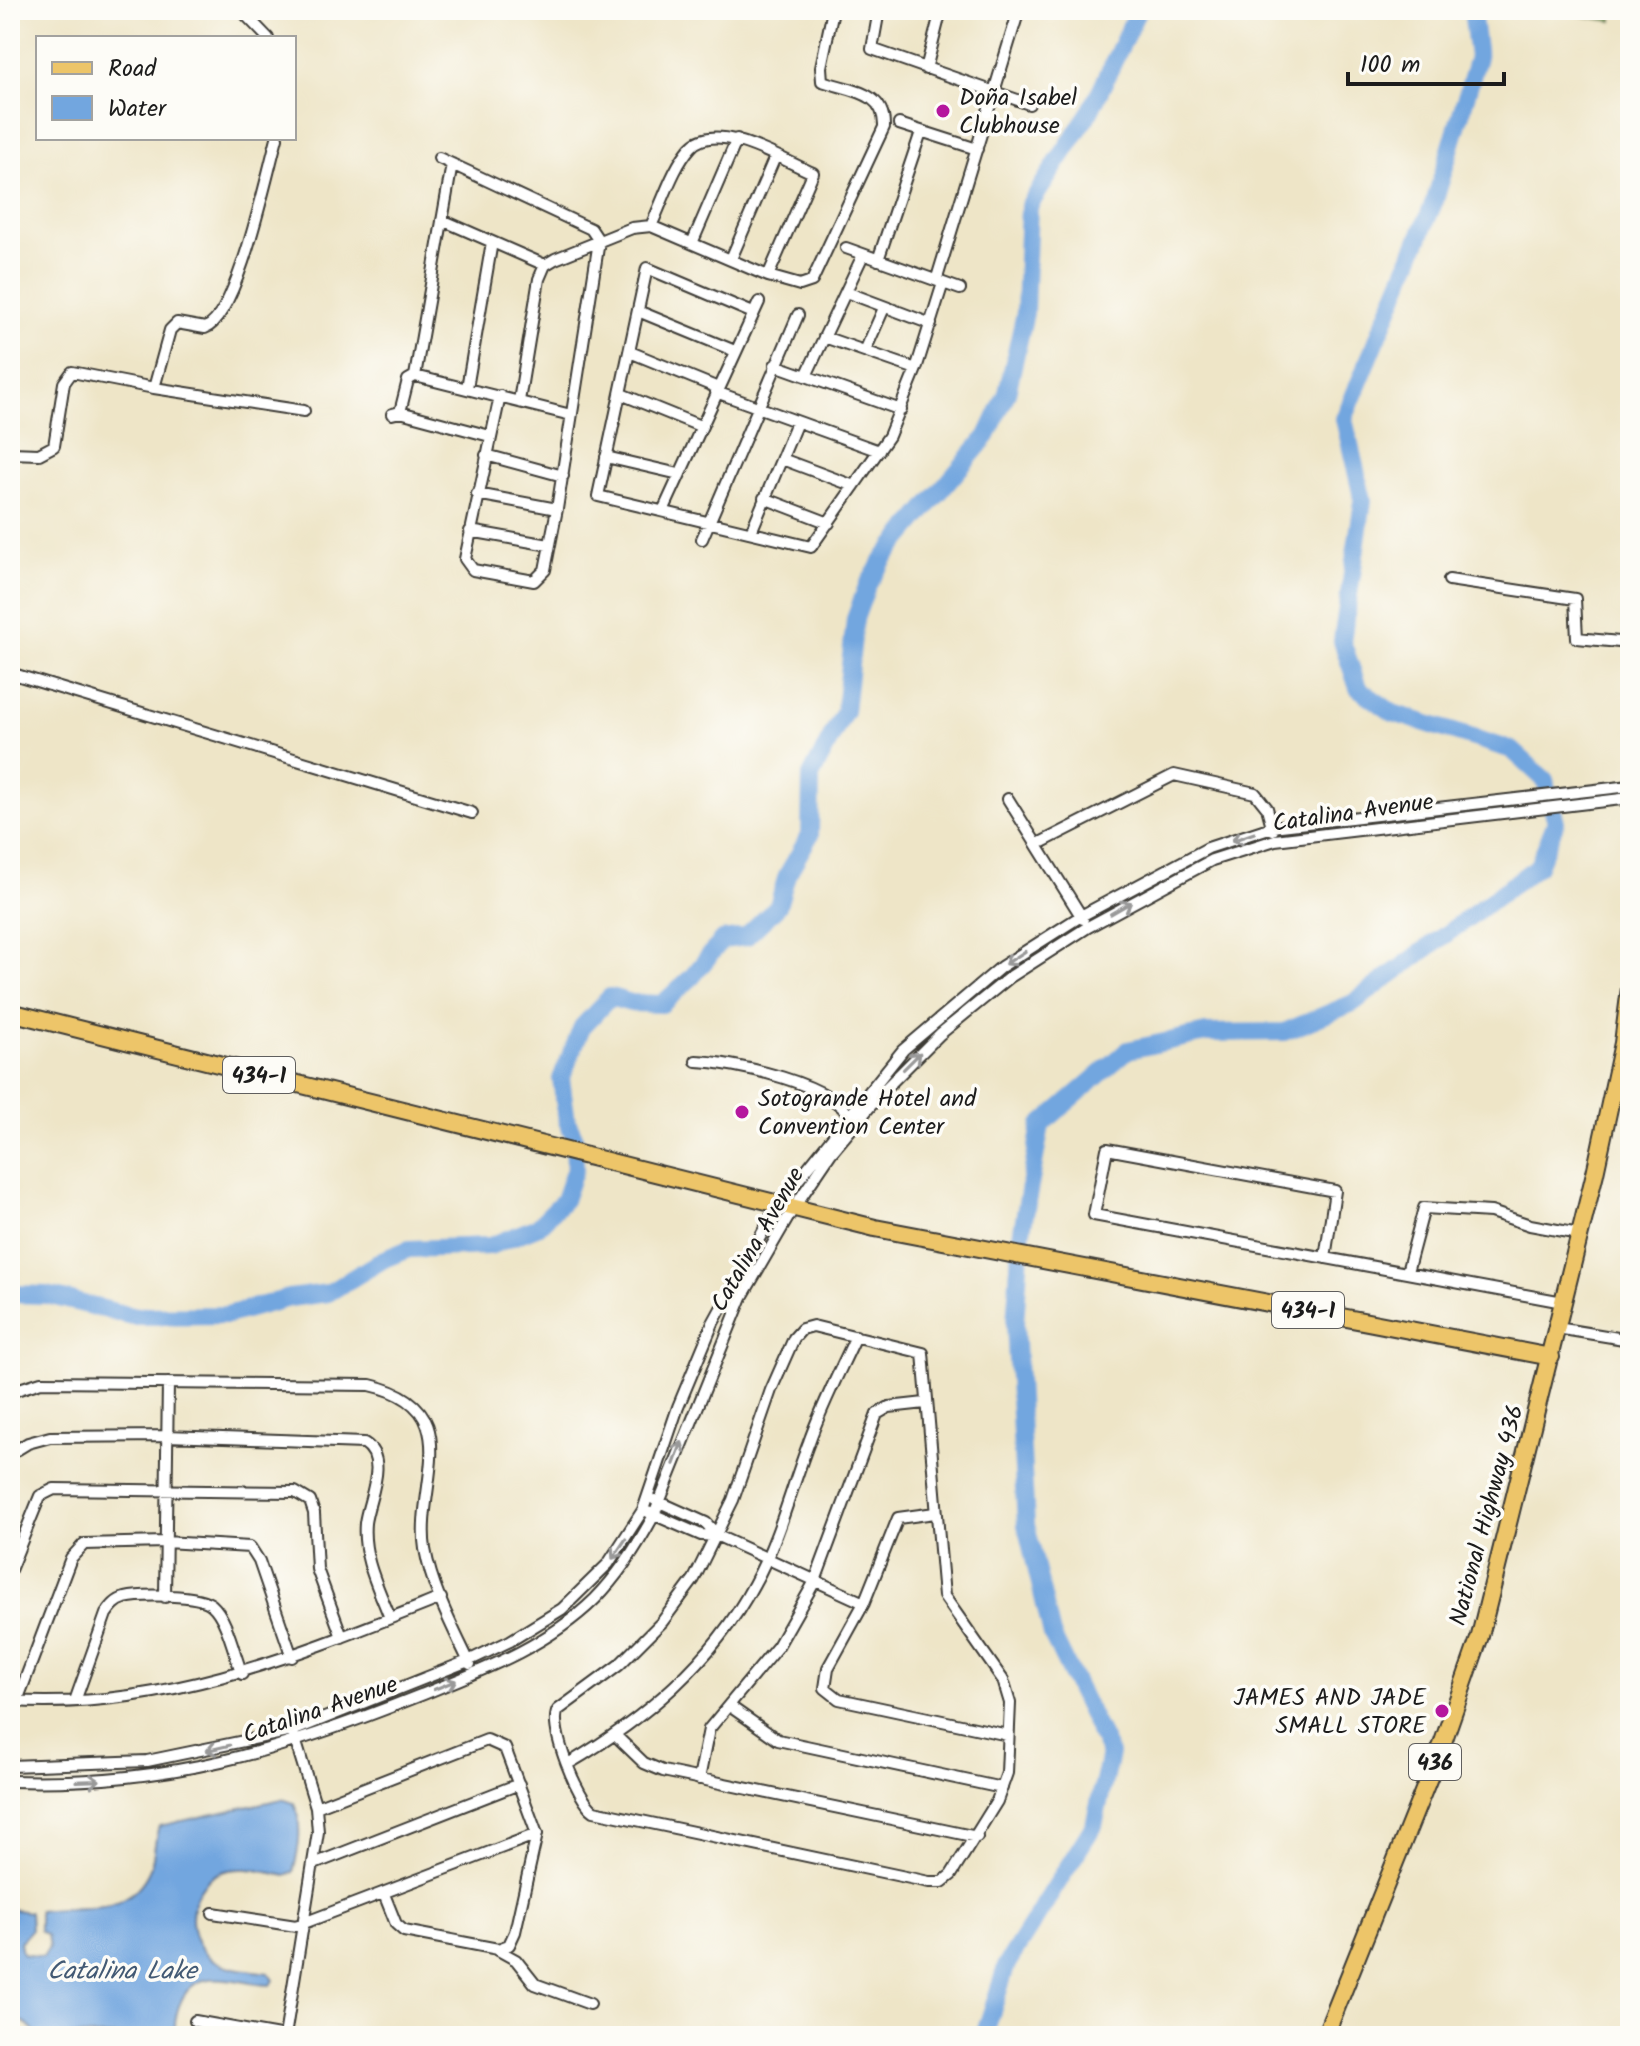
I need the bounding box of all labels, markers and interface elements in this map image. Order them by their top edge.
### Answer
legend [36,36,296,140]
scale bar [1348,36,1504,86]
text: 100 m [1360,46,1420,85]
text: Road [108,50,157,89]
place label: Doña Isabel Clubhouse [959,79,1077,146]
text: Water [108,90,168,129]
marker: Doña Isabel Clubhouse [934,102,952,120]
street label: Catalina Avenue [1270,783,1436,844]
one-way arrow [1231,830,1256,845]
one-way arrow [1109,900,1132,916]
one-way arrow [1004,950,1026,967]
one-way arrow [902,1052,921,1071]
road number: 434-1 [223,1057,295,1093]
place label: Sotogrande Hotel and Convention Center [758,1080,977,1147]
marker: Sotogrande Hotel and Convention Center [733,1103,751,1121]
street label: Catalina Avenue [701,1160,816,1320]
road number: 434-1 [1272,1292,1344,1328]
street label: National Highway 436 [1439,1400,1536,1630]
one-way arrow [672,1441,687,1466]
one-way arrow [610,1537,627,1559]
street label: Catalina Avenue [238,1666,404,1755]
one-way arrow [432,1677,457,1691]
place label: JAMES AND JADE SMALL STORE [1234,1679,1427,1746]
marker: JAMES AND JADE SMALL STORE [1433,1702,1451,1720]
one-way arrow [206,1742,231,1757]
road number: 436 [1409,1744,1461,1780]
one-way arrow [74,1774,101,1789]
water label: Catalina Lake [47,1951,199,1993]

